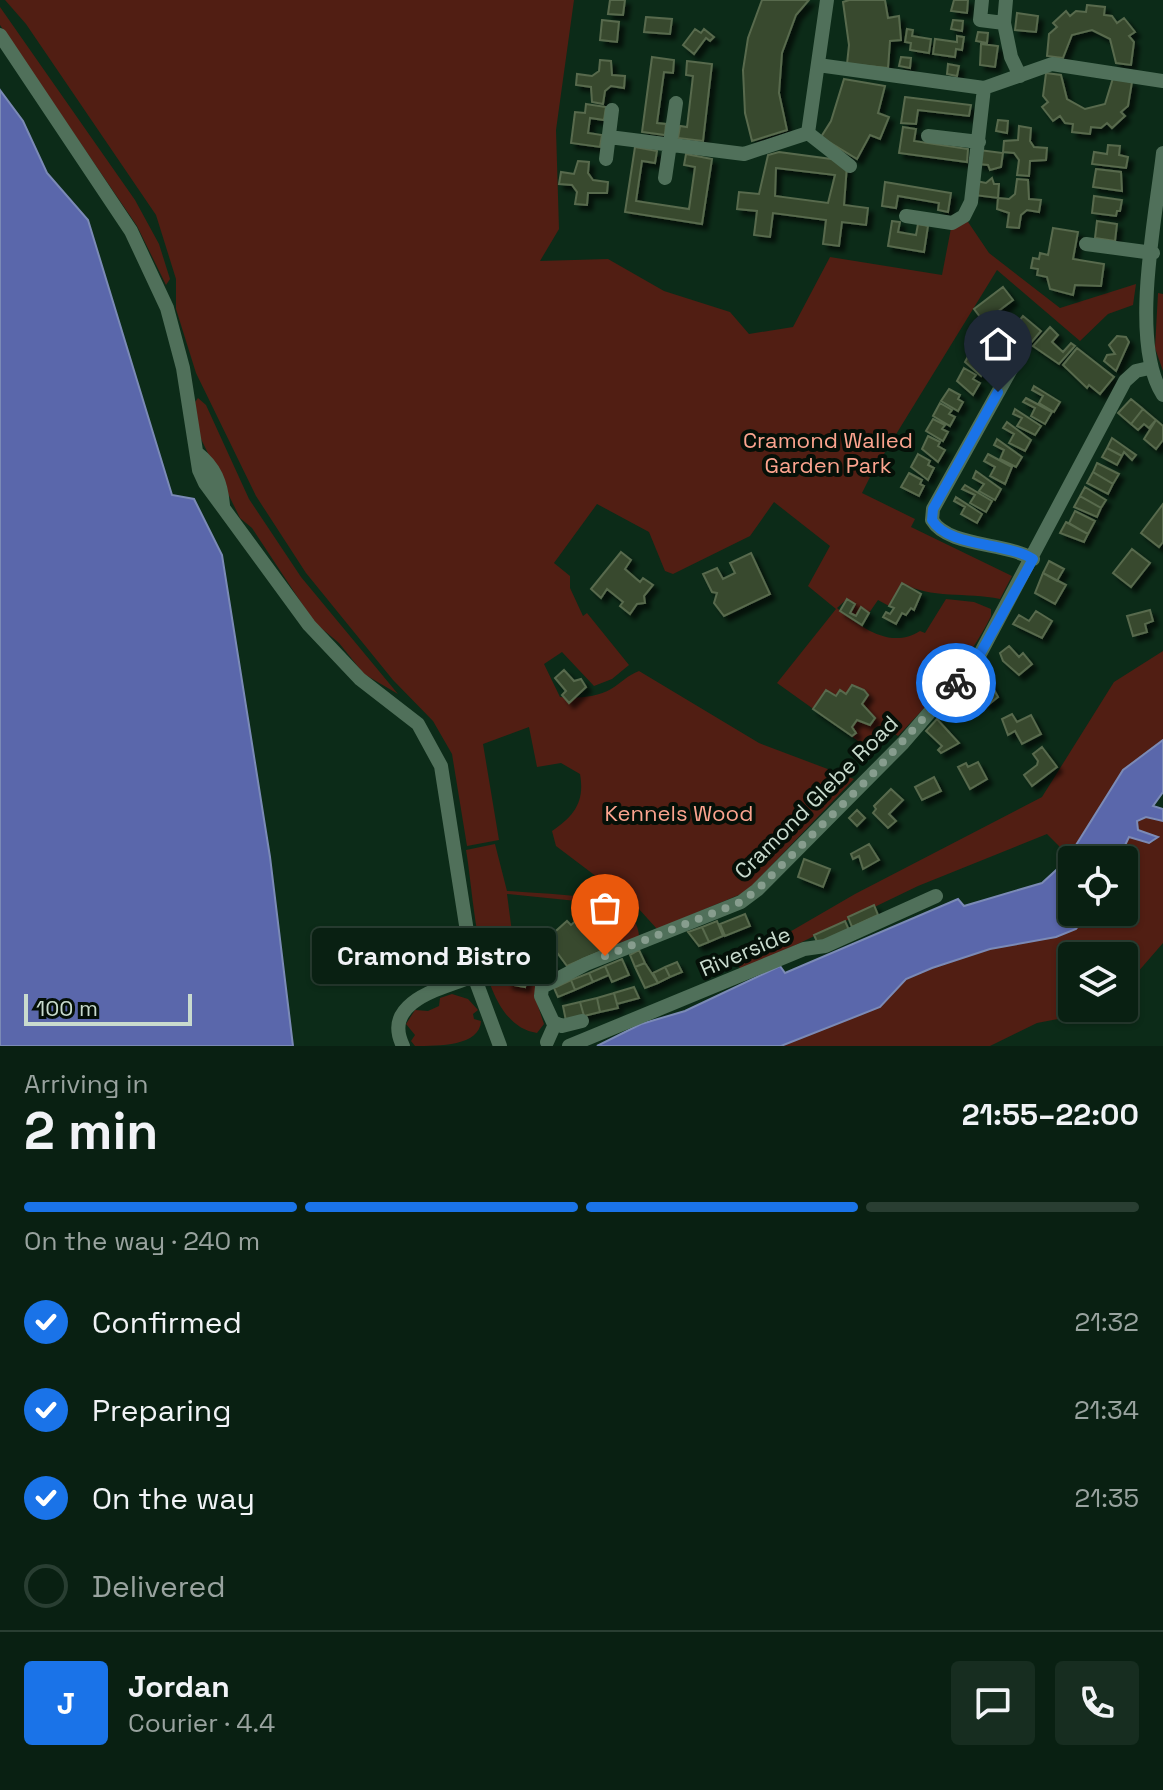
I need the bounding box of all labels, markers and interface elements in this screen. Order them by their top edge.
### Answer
pin [964,310,1032,392]
icon: home [976,322,1020,366]
park label: Cramond Walled Garden Park [743,426,913,479]
courier [916,643,996,723]
icon: bike [934,661,978,705]
street label: Cramond Glebe Road [728,709,904,885]
park label: Kennels Wood [605,799,753,827]
map controls [1058,846,1138,1022]
button: locate [1058,846,1138,926]
pin [571,874,639,956]
icon: bag [583,886,627,930]
street label: Riverside [695,919,795,983]
callout: Cramond Bistro [313,928,557,984]
text: Cramond Bistro [337,939,531,973]
button: layers [1058,942,1138,1022]
scale bar [24,990,192,1026]
text: 100 m [36,994,98,1022]
text: Arriving in [24,1067,148,1101]
text: 21:55–22:00 [962,1095,1139,1134]
text: 2 min [24,1098,158,1164]
text: On the way · 240 m [24,1224,260,1258]
icon: check [24,1300,68,1344]
text: Confirmed [92,1303,242,1342]
text: 21:32 [1074,1305,1139,1339]
icon: check [24,1388,68,1432]
text: Preparing [92,1391,231,1430]
text: 21:34 [1074,1393,1139,1427]
icon: check [24,1476,68,1520]
text: On the way [92,1479,255,1518]
text: 21:35 [1075,1481,1139,1515]
text: Delivered [92,1567,226,1606]
button: chat [951,1661,1035,1745]
button: phone [1055,1661,1139,1745]
text: Jordan [128,1667,230,1706]
text: J [57,1684,75,1723]
text: Courier · 4.4 [128,1706,275,1740]

